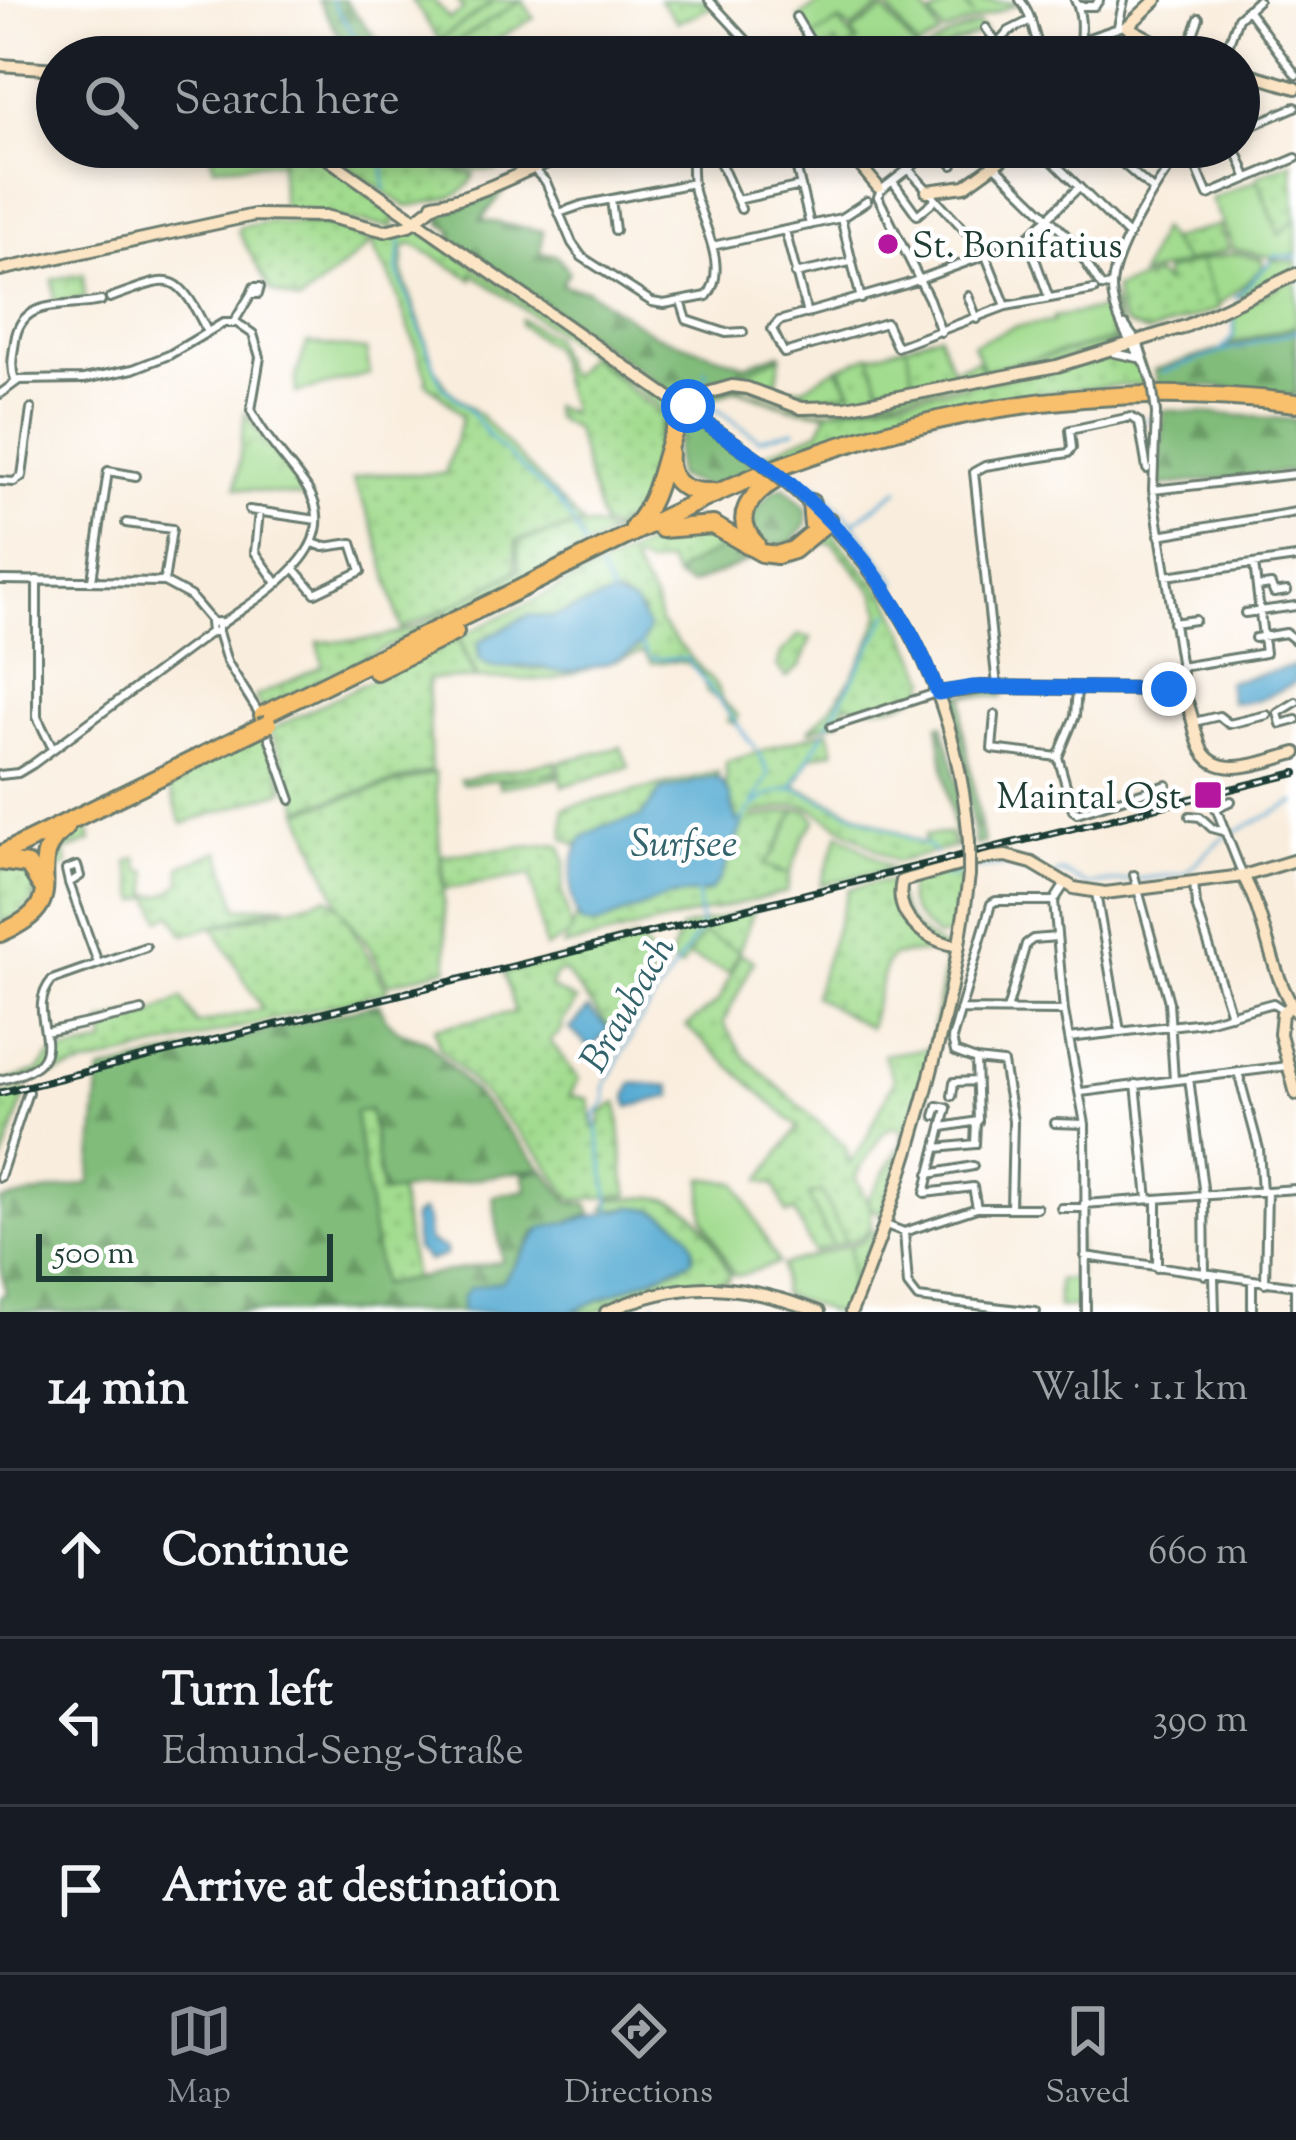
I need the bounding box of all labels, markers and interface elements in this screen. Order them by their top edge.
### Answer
search box [36,36,1260,168]
icon: search [78,69,144,135]
text: Search here [174,70,400,135]
place label: St. Bonifatius [912,222,1122,274]
marker: St. Bonifatius [875,231,901,257]
route start [661,379,715,433]
route end [1142,662,1196,716]
place label: Maintal Ost [996,773,1181,825]
marker: Maintal Ost [1192,779,1224,811]
water label: Surfsee [631,819,737,875]
water label: Braubach [569,927,692,1084]
scale bar [36,1228,333,1281]
text: 500 m [54,1231,135,1279]
text: 14 min [48,1354,189,1427]
text: Walk · 1.1 km [1032,1362,1248,1418]
icon: ahead [48,1521,114,1587]
text: Continue [162,1521,349,1586]
text: 660 m [1148,1526,1248,1582]
text: Turn left [162,1661,333,1726]
icon: left [48,1689,114,1755]
text: 390 m [1152,1694,1248,1750]
text: Edmund-Seng-Straße [162,1726,524,1782]
icon: arrive [48,1857,114,1923]
text: Arrive at destination [162,1857,560,1922]
tab: Map [166,1998,232,2118]
tab: Directions [564,1998,713,2118]
tab: Saved [1045,1998,1130,2118]

